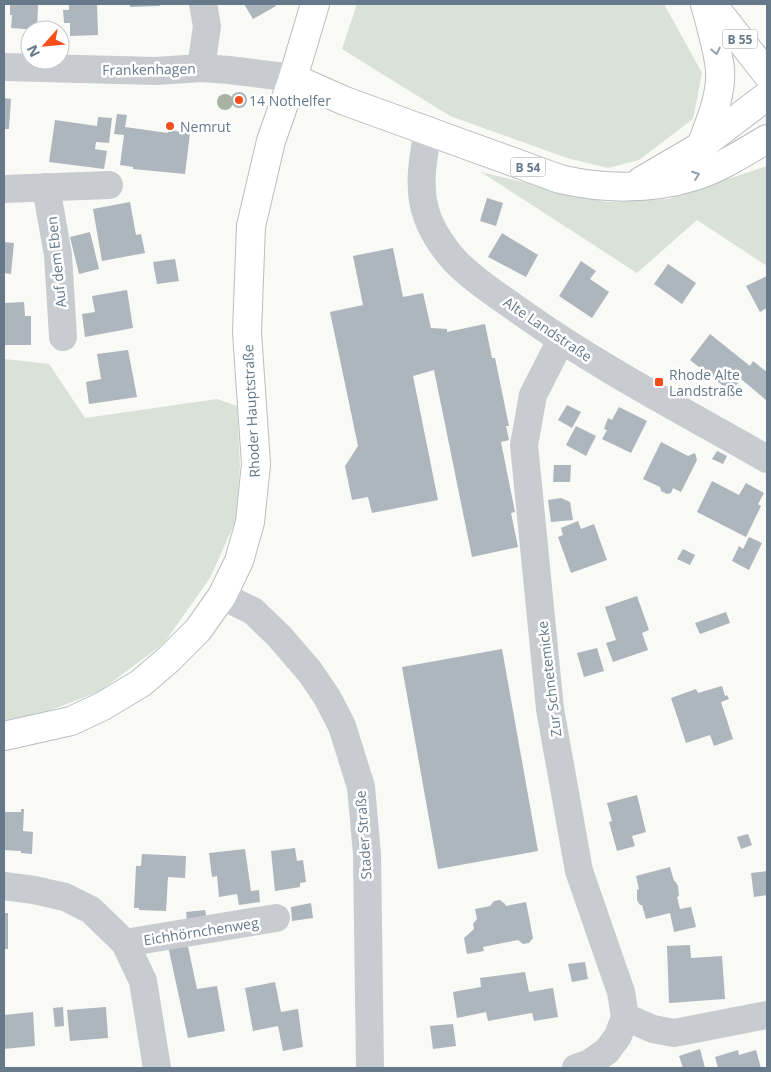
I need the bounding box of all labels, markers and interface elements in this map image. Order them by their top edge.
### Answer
north arrow [20,20,70,70]
road number: B 55 [722,30,758,48]
text: N [22,42,44,61]
one-way arrow [710,47,721,56]
street label: Frankenhagen [102,59,196,79]
place label: 14 Nothelfer [249,91,331,110]
marker: 14 Nothelfer [233,94,245,106]
place label: Nemrut [180,117,231,136]
marker: Nemrut [164,120,176,132]
road number: B 54 [510,158,546,176]
one-way arrow [691,171,700,181]
street label: Auf dem Eben [42,215,70,309]
street label: Alte Landstraße [500,292,596,366]
street label: Rhoder Hauptstraße [238,344,264,478]
place label: Rhode Alte Landstraße [669,365,743,400]
marker: Rhode Alte Landstraße [653,376,665,388]
street label: Zur Schnetemicke [532,620,566,738]
street label: Stader Straße [350,790,376,880]
street label: Eichhörnchenweg [142,912,260,949]

